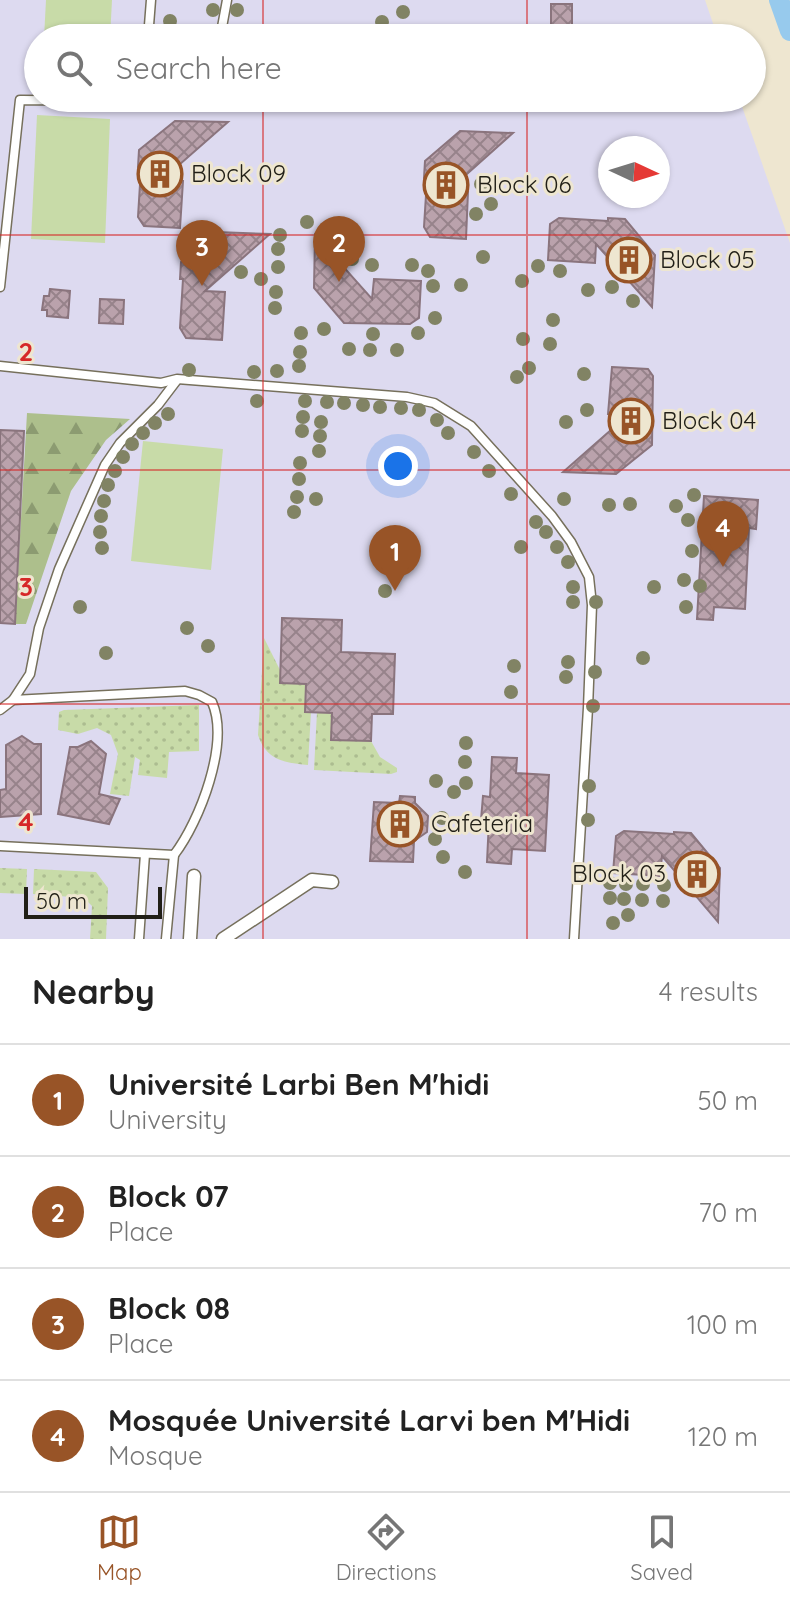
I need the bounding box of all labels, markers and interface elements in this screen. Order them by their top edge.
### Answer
search box [24,24,766,112]
icon: search [52,46,96,90]
text: Search here [116,49,282,87]
north arrow [598,136,670,208]
building icon: Block 09 [136,150,184,198]
place label: Block 09 [191,158,286,188]
building icon: Block 06 [422,161,470,209]
place label: Block 06 [477,169,571,199]
pin: 2 [313,216,365,282]
pin: 3 [176,220,228,286]
building icon: Block 05 [605,236,653,284]
place label: Block 05 [660,244,755,274]
text: 2 [19,335,33,368]
building icon: Block 04 [607,397,655,445]
place label: Block 04 [662,405,756,435]
your location [378,446,418,486]
pin: 4 [697,501,749,567]
pin: 1 [369,525,421,591]
text: 3 [19,570,33,603]
building icon: Cafeteria [376,800,424,848]
text: 4 [18,805,34,838]
place label: Cafeteria [431,808,533,838]
building icon: Block 03 [673,850,721,898]
place label: Block 03 [572,858,666,888]
scale bar [24,883,162,919]
text: 50 m [36,887,87,915]
text: Nearby [32,970,155,1013]
text: 4 results [659,975,758,1008]
text: Université Larbi Ben M'hidi [108,1065,489,1103]
text: 1 [53,1084,63,1117]
text: 50 m [698,1084,758,1117]
text: University [108,1103,227,1136]
text: Block 07 [108,1177,229,1215]
text: 2 [51,1196,65,1229]
text: 70 m [698,1196,758,1229]
text: Place [108,1215,173,1248]
text: Block 08 [108,1289,230,1327]
text: 3 [51,1308,65,1341]
text: 100 m [687,1308,758,1341]
text: Place [108,1327,173,1360]
text: Mosquée Université Larvi ben M'Hidi [108,1401,630,1439]
text: 4 [50,1420,66,1453]
text: 120 m [688,1420,758,1453]
text: Mosque [108,1439,203,1472]
tab: Map [97,1510,142,1586]
tab: Directions [336,1510,436,1586]
tab: Saved [630,1510,693,1586]

